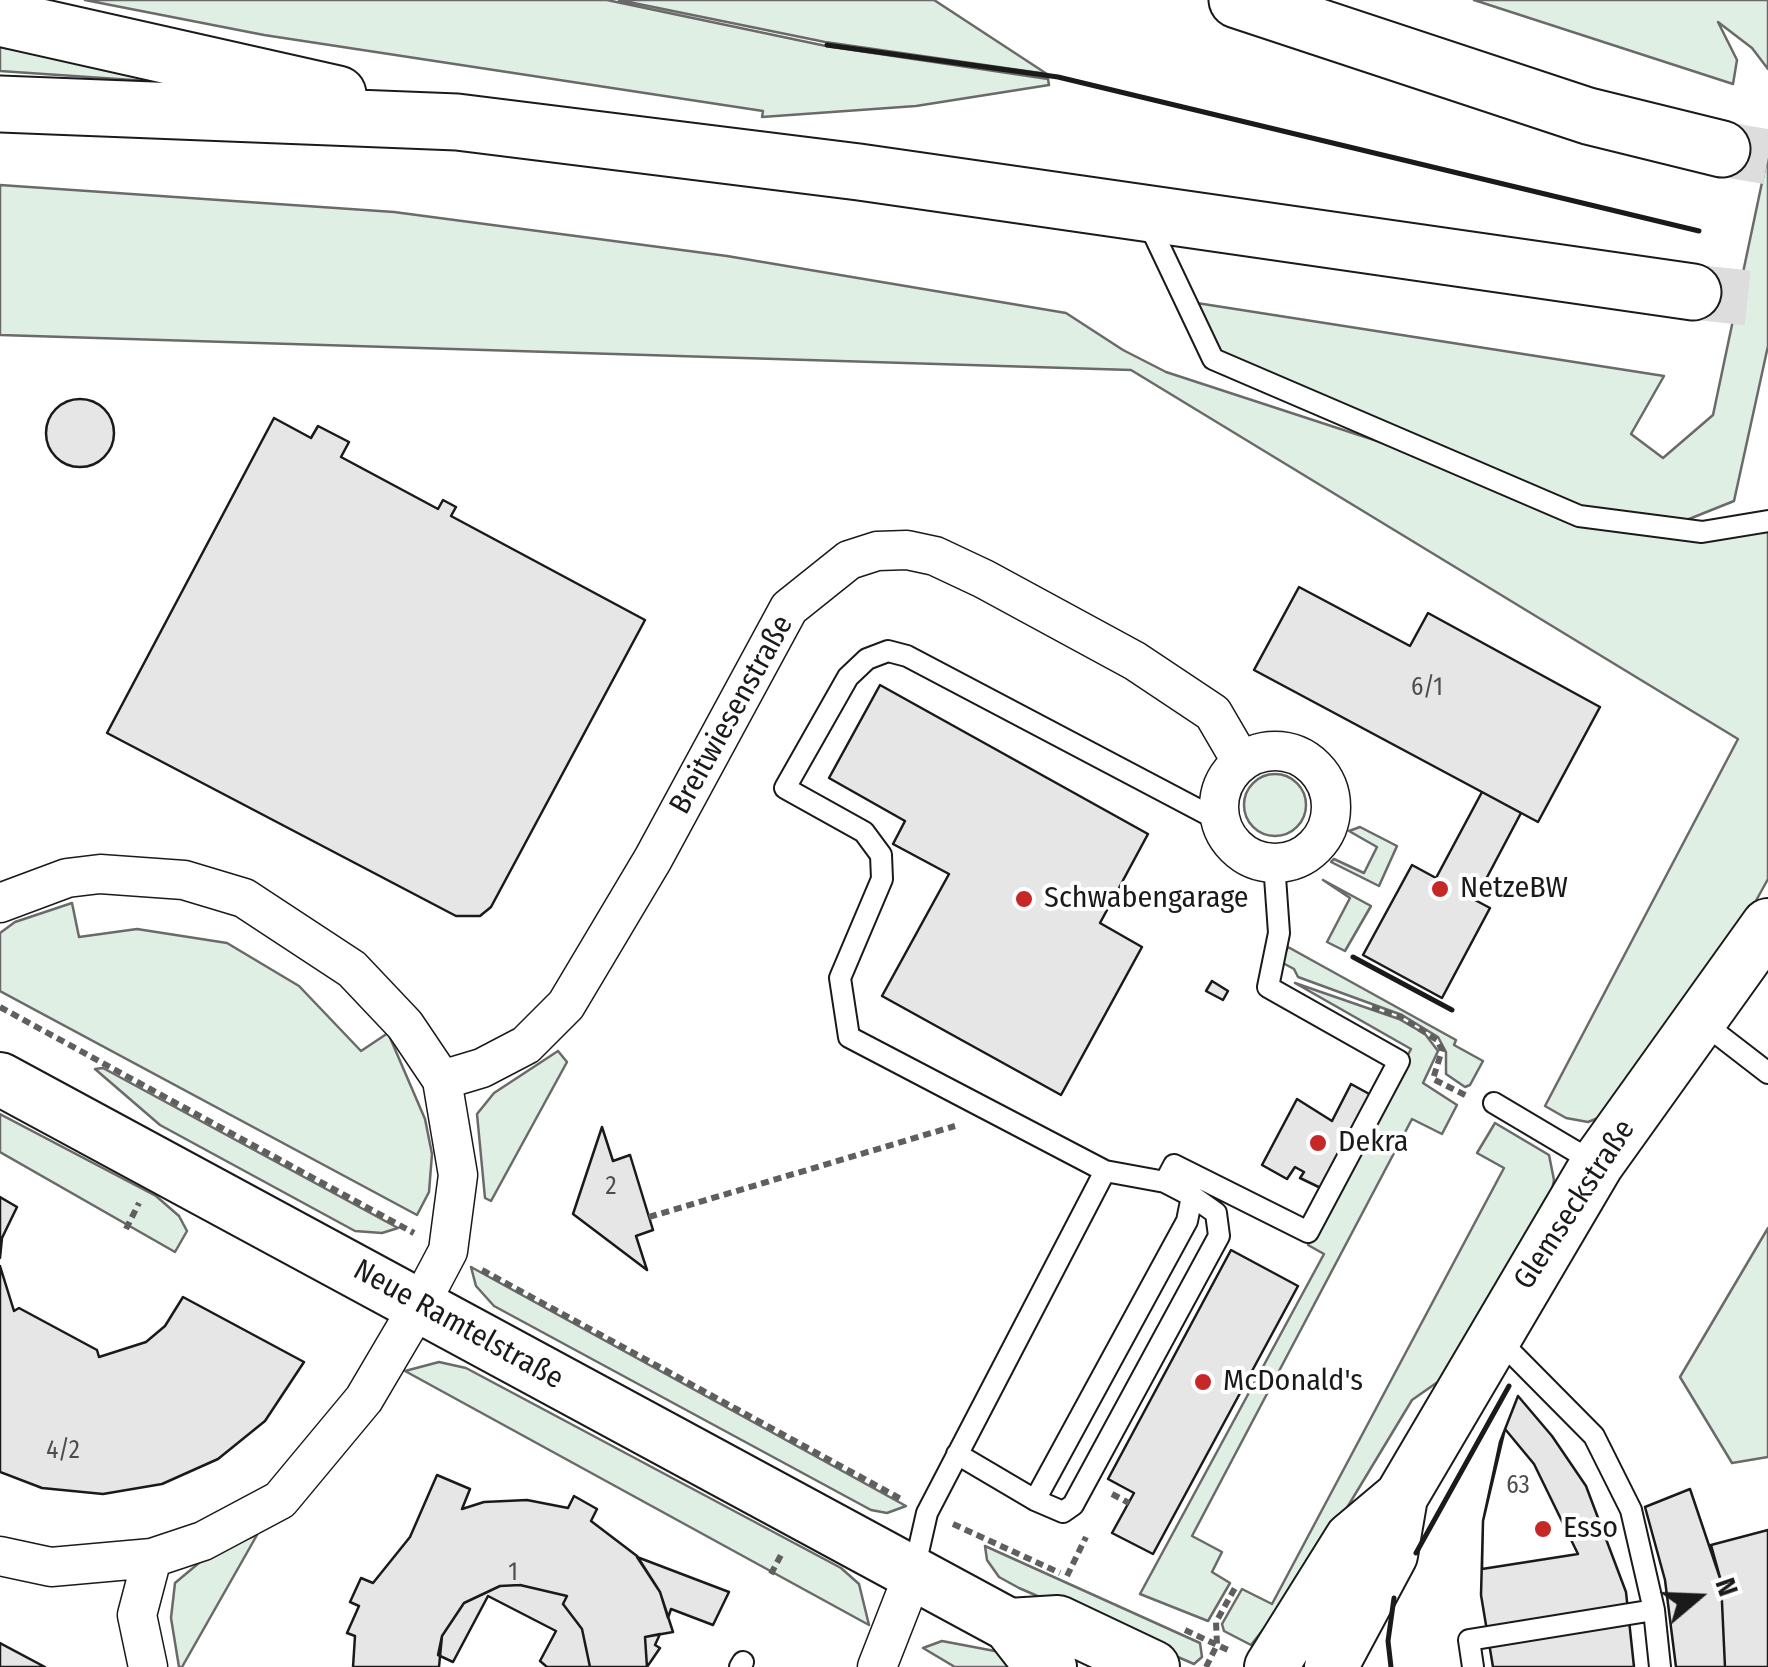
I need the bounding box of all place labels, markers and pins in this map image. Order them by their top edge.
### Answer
place label: NetzeBW [1460,871,1568,907]
marker: NetzeBW [1429,878,1451,900]
place label: Schwabengarage [1044,881,1249,917]
marker: Schwabengarage [1013,888,1035,910]
place label: Dekra [1338,1125,1408,1161]
marker: Dekra [1307,1132,1329,1154]
place label: McDonald's [1223,1364,1363,1400]
marker: McDonald's [1192,1371,1214,1393]
place label: Esso [1563,1511,1618,1547]
marker: Esso [1532,1518,1554,1540]

